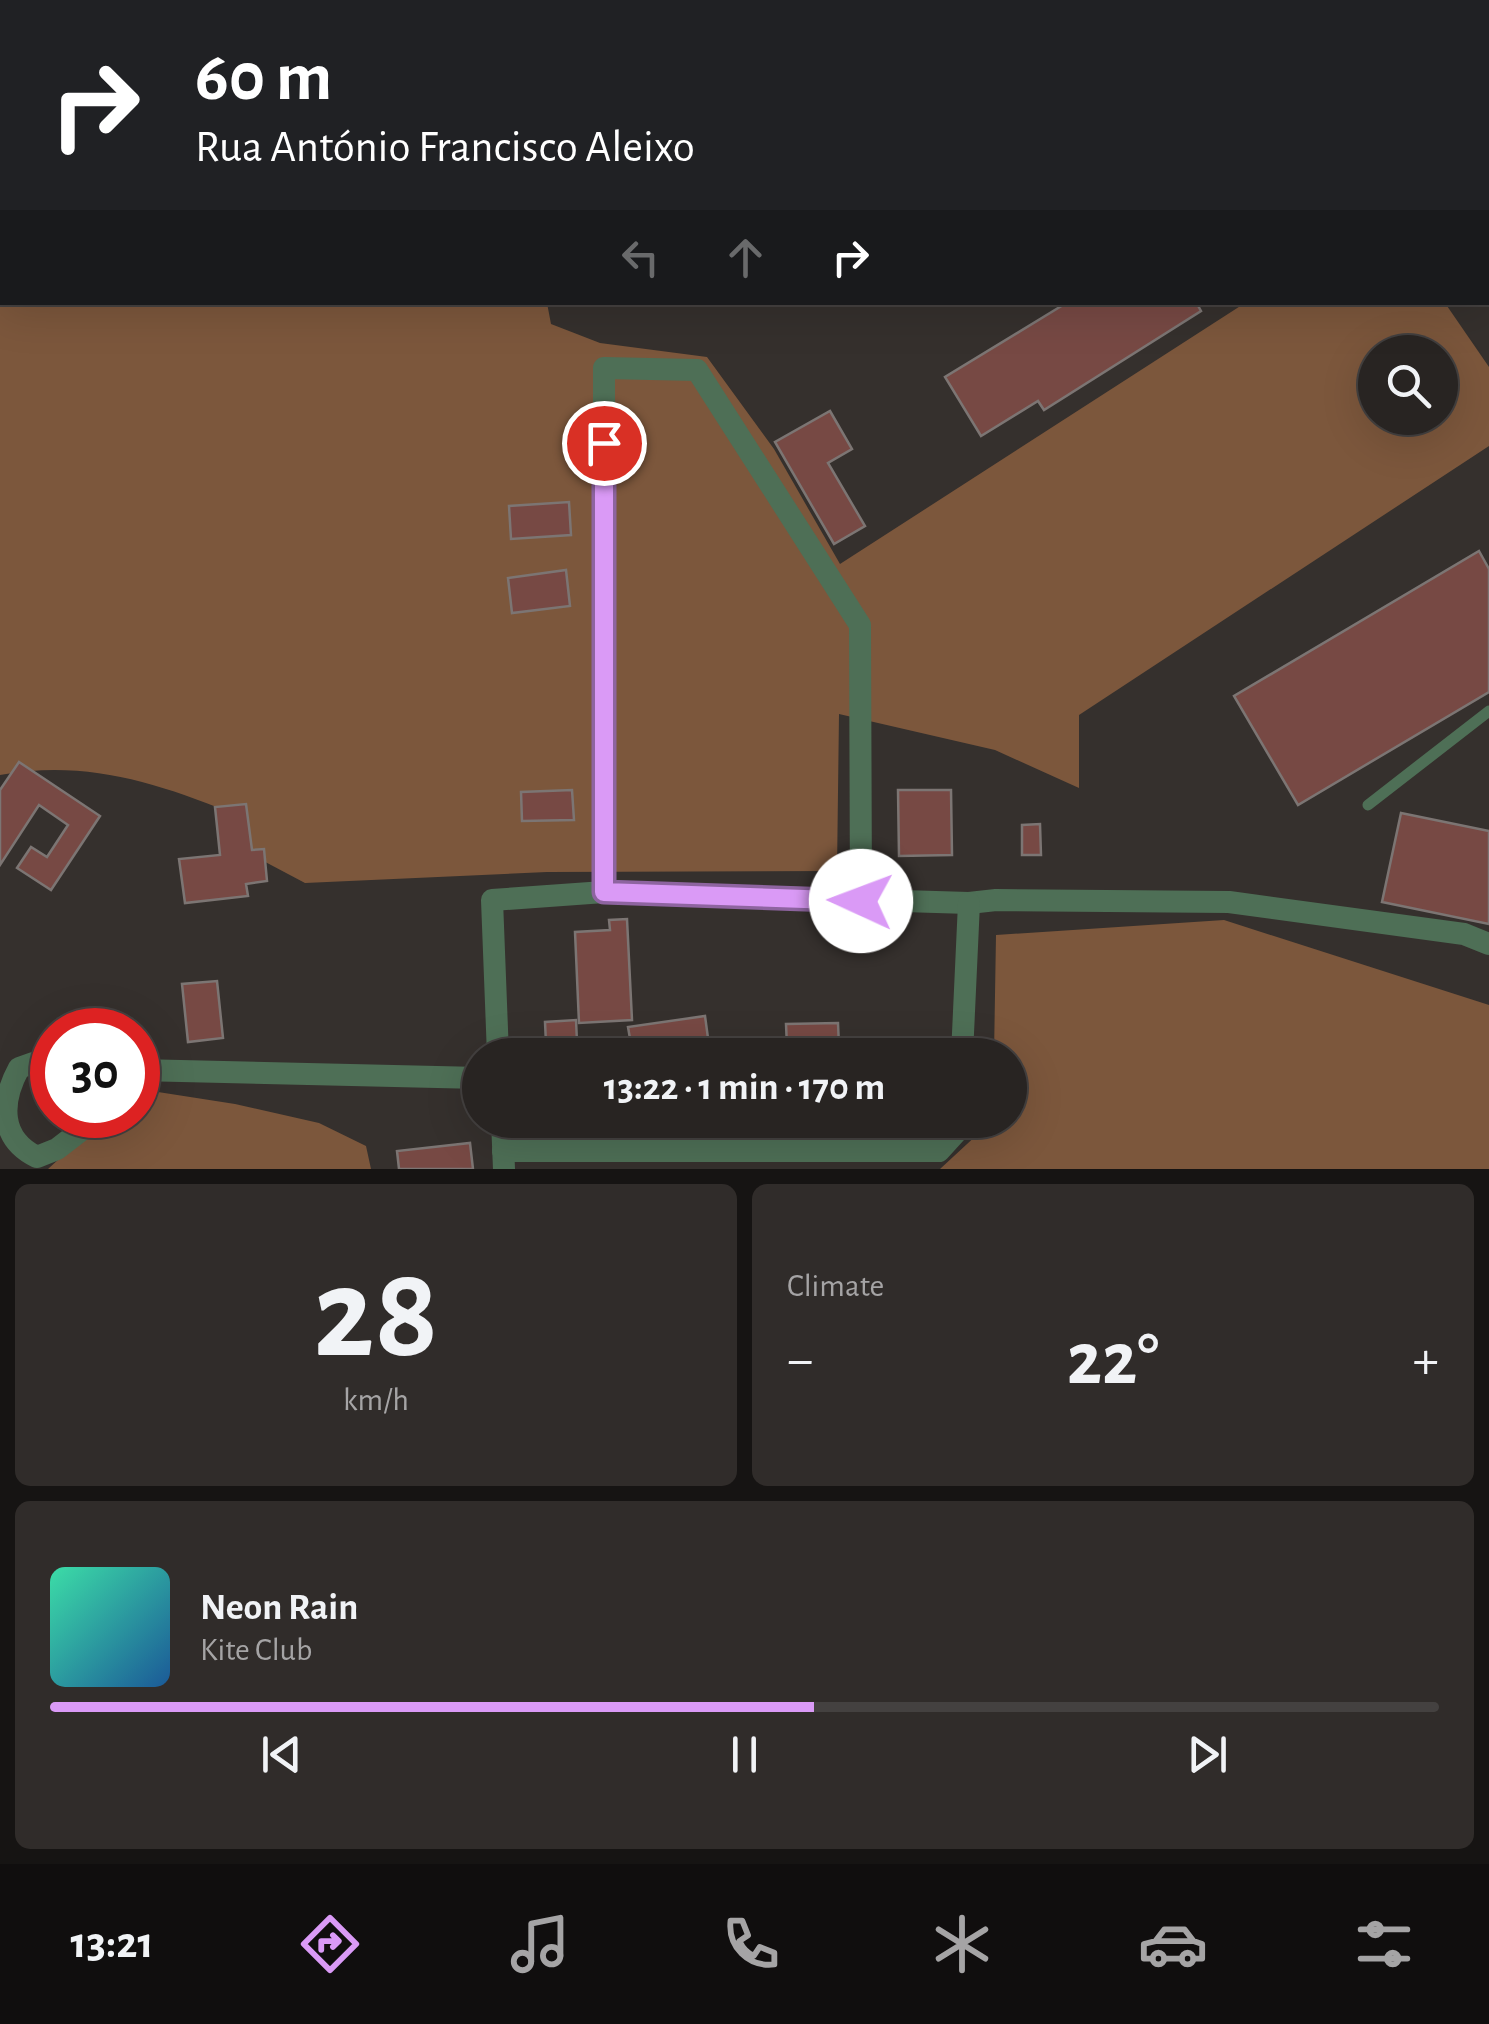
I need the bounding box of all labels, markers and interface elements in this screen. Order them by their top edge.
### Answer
icon: right [30,40,160,170]
text: 60 m [195,43,332,113]
text: Rua António Francisco Aleixo [195,125,695,170]
icon: left [613,230,668,285]
icon: ahead [718,230,773,285]
icon: right [823,230,878,285]
map controls [1358,335,1458,435]
button: search [1358,335,1458,435]
pin [562,401,647,486]
icon: arrive [577,416,632,471]
position arrow [809,849,913,953]
speed limit sign: 30 [30,1008,160,1138]
text: 13:22 · 1 min · 170 m [604,1069,885,1107]
text: 28 [313,1251,439,1381]
text: Climate [787,1270,884,1302]
text: 22° [1067,1323,1159,1398]
text: − [787,1333,813,1388]
text: + [1413,1333,1439,1388]
text: km/h [343,1384,409,1416]
text: Neon Rain [200,1589,358,1627]
text: Kite Club [200,1634,312,1666]
icon: previous [254,1727,309,1782]
icon: pause [717,1727,772,1782]
icon: next [1180,1727,1235,1782]
icon: directions [295,1909,365,1979]
icon: music [505,1909,575,1979]
icon: phone [716,1909,786,1979]
icon: climate [927,1909,997,1979]
icon: car [1138,1909,1208,1979]
icon: filters [1349,1909,1419,1979]
text: 13:21 [70,1921,154,1966]

